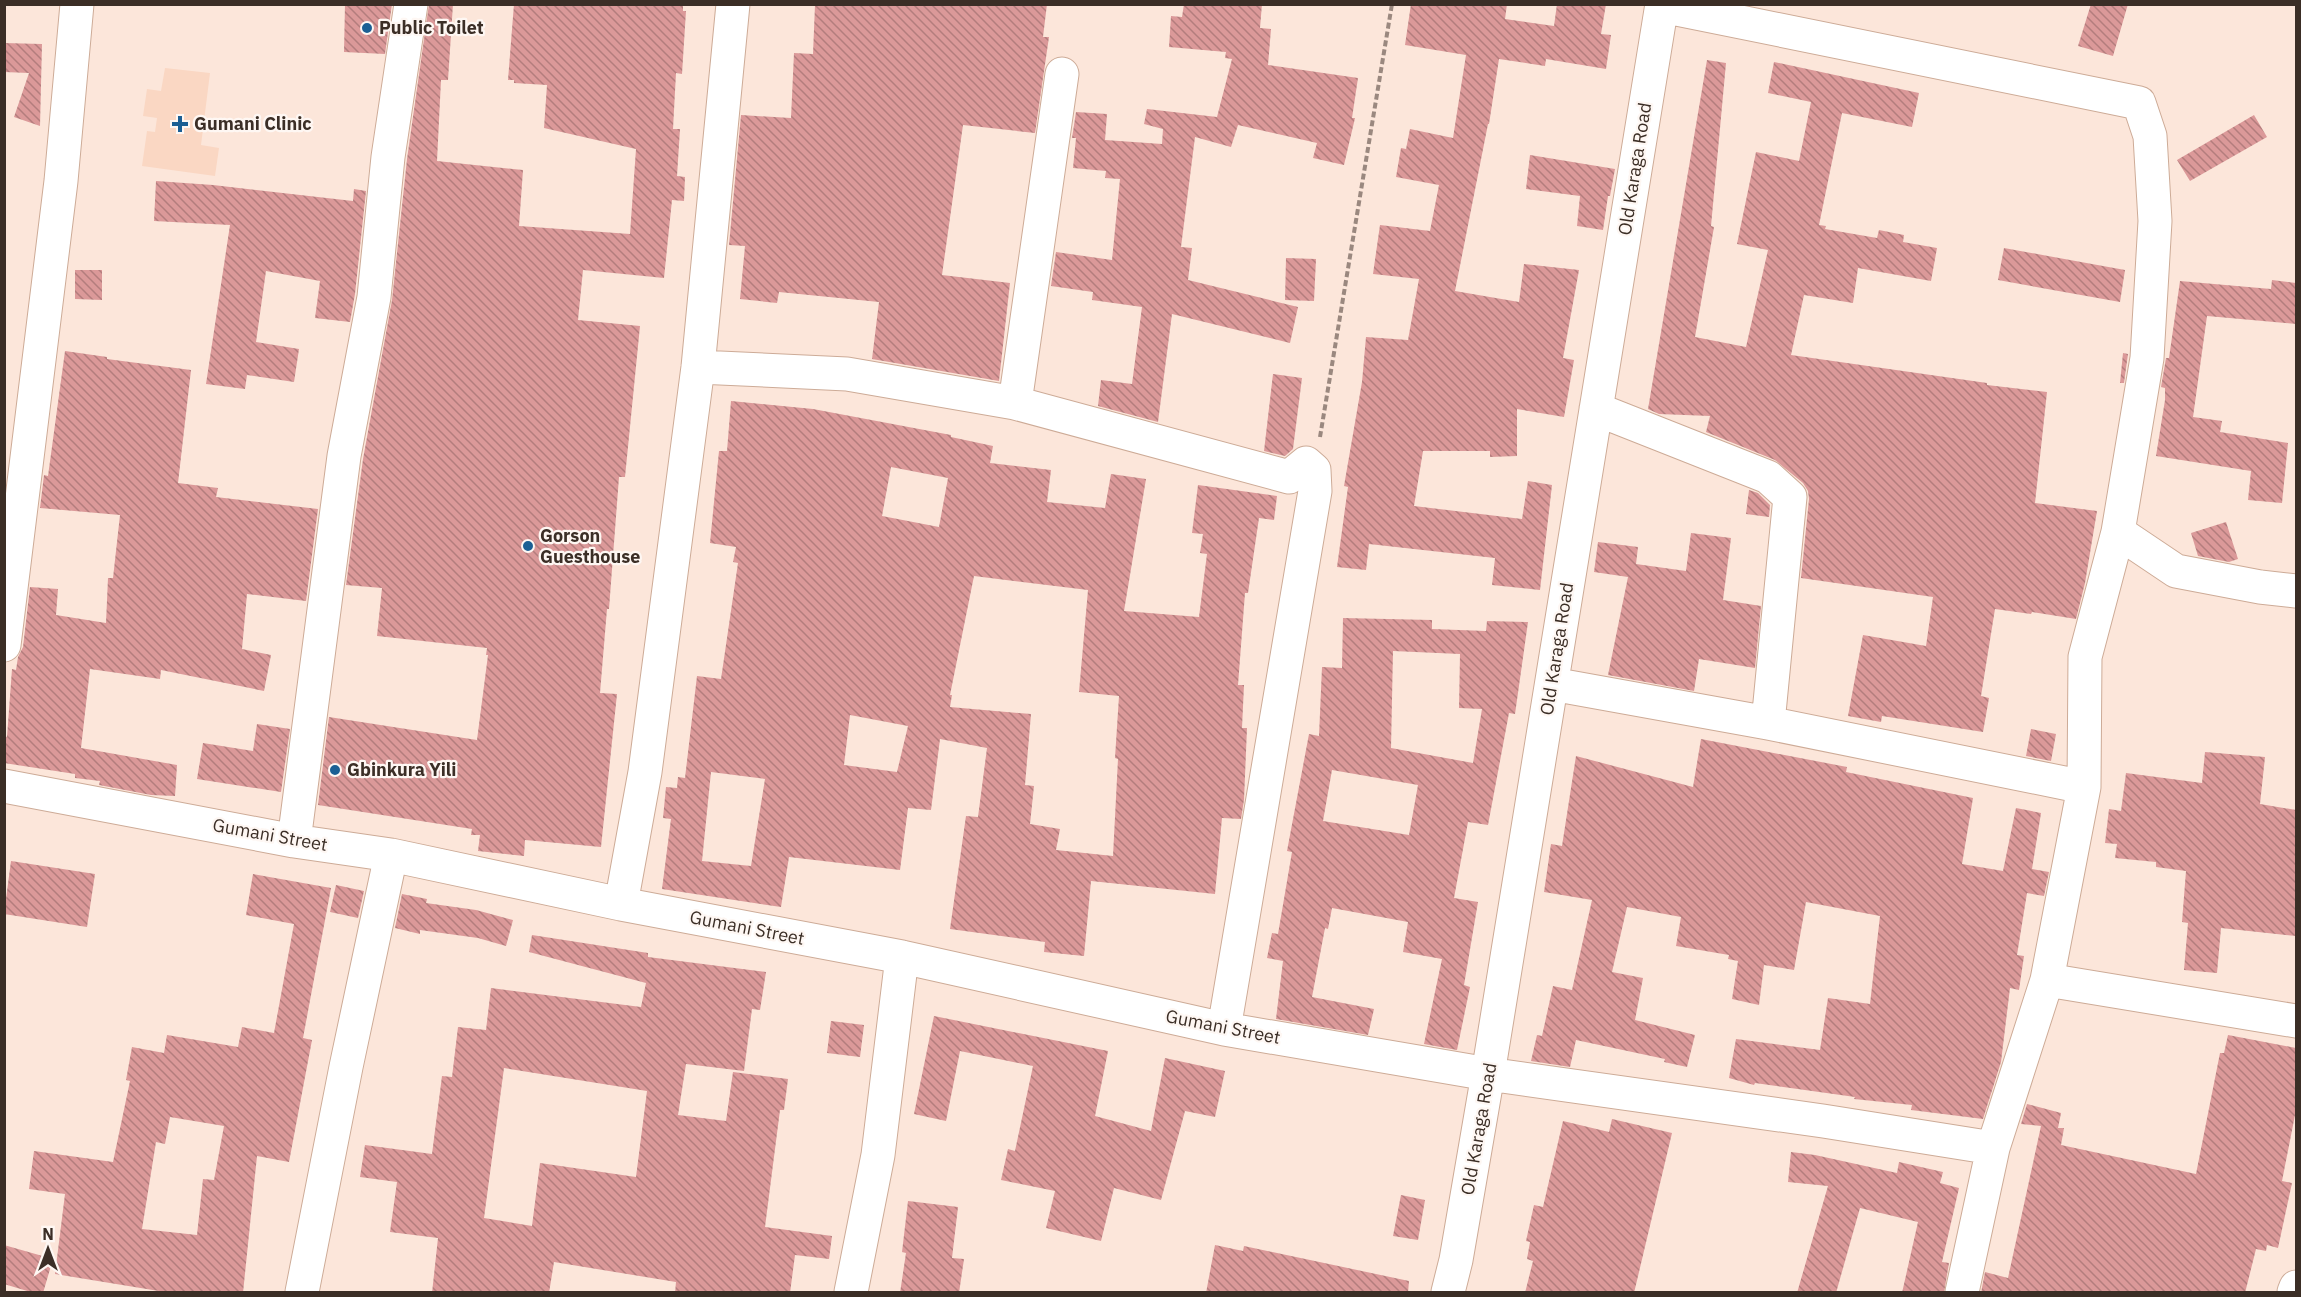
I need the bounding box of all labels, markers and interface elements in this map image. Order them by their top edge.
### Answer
place label: Public Toilet [379,16,484,39]
marker: Public Toilet [360,21,374,35]
street label: Old Karaga Road [1613,101,1656,237]
place label: Gumani Clinic [194,112,312,135]
marker: Gumani Clinic [171,115,189,133]
place label: Gorson Guesthouse [540,524,640,568]
marker: Gorson Guesthouse [521,539,535,553]
street label: Old Karaga Road [1535,581,1578,717]
place label: Gbinkura Yili [347,758,456,781]
marker: Gbinkura Yili [328,763,342,777]
street label: Gumani Street [211,813,329,856]
street label: Gumani Street [688,905,806,950]
street label: Gumani Street [1164,1004,1282,1049]
street label: Old Karaga Road [1456,1061,1501,1197]
north arrow [18,1219,78,1279]
text: N [42,1224,54,1244]

